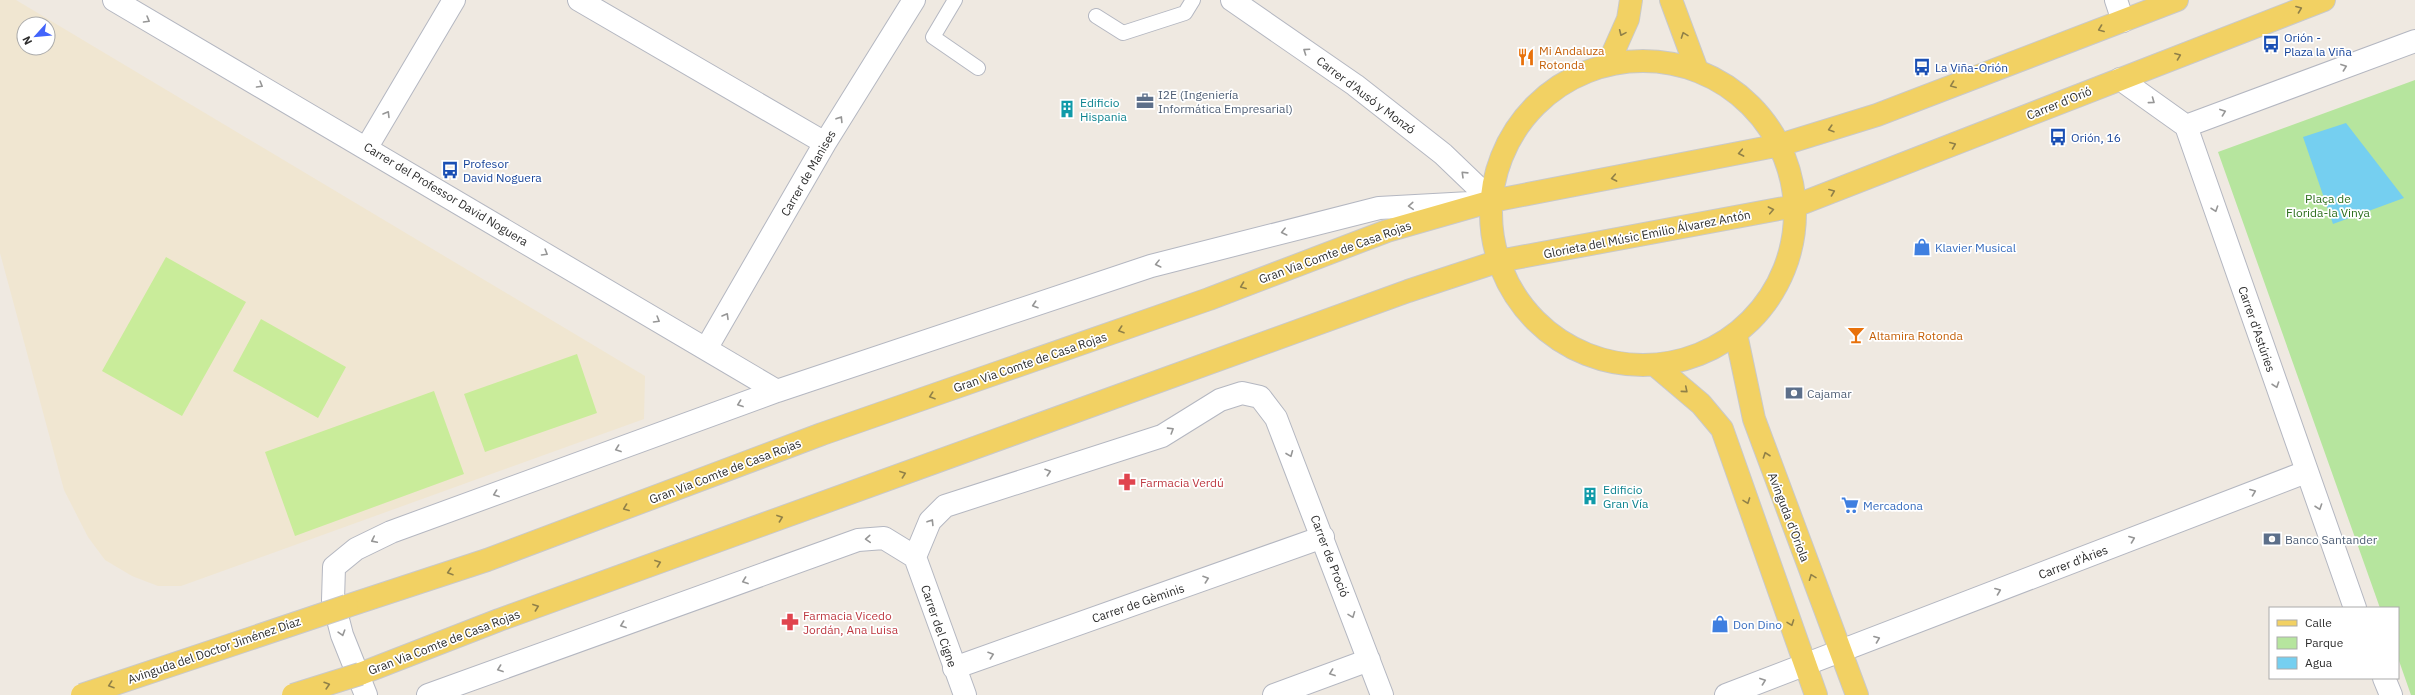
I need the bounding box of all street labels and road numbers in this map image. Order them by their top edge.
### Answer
street label: Carrer d'Ausó y Monzó [1314,53,1419,137]
street label: Carrer d'Orió [2024,83,2094,123]
street label: Carrer de Manises [777,127,839,219]
street label: Carrer del Professor David Noguera [361,139,531,249]
street label: Glorieta del Músic Emilio Álvarez Antón [1542,207,1752,261]
street label: Gran Via Comte de Casa Rojas [1257,217,1414,287]
street label: Carrer d'Astúries [2235,284,2279,374]
street label: Gran Via Comte de Casa Rojas [951,329,1109,395]
street label: Gran Via Comte de Casa Rojas [647,435,803,507]
street label: Avinguda d'Oriola [1765,470,1813,564]
street label: Carrer de Proció [1307,513,1353,599]
street label: Carrer d'Àries [2036,542,2110,582]
street label: Carrer de Gèminis [1090,580,1186,626]
street label: Carrer del Cigne [918,583,960,670]
street label: Gran Via Comte de Casa Rojas [366,606,522,678]
street label: Avinguda del Doctor Jiménez Díaz [126,613,303,687]

